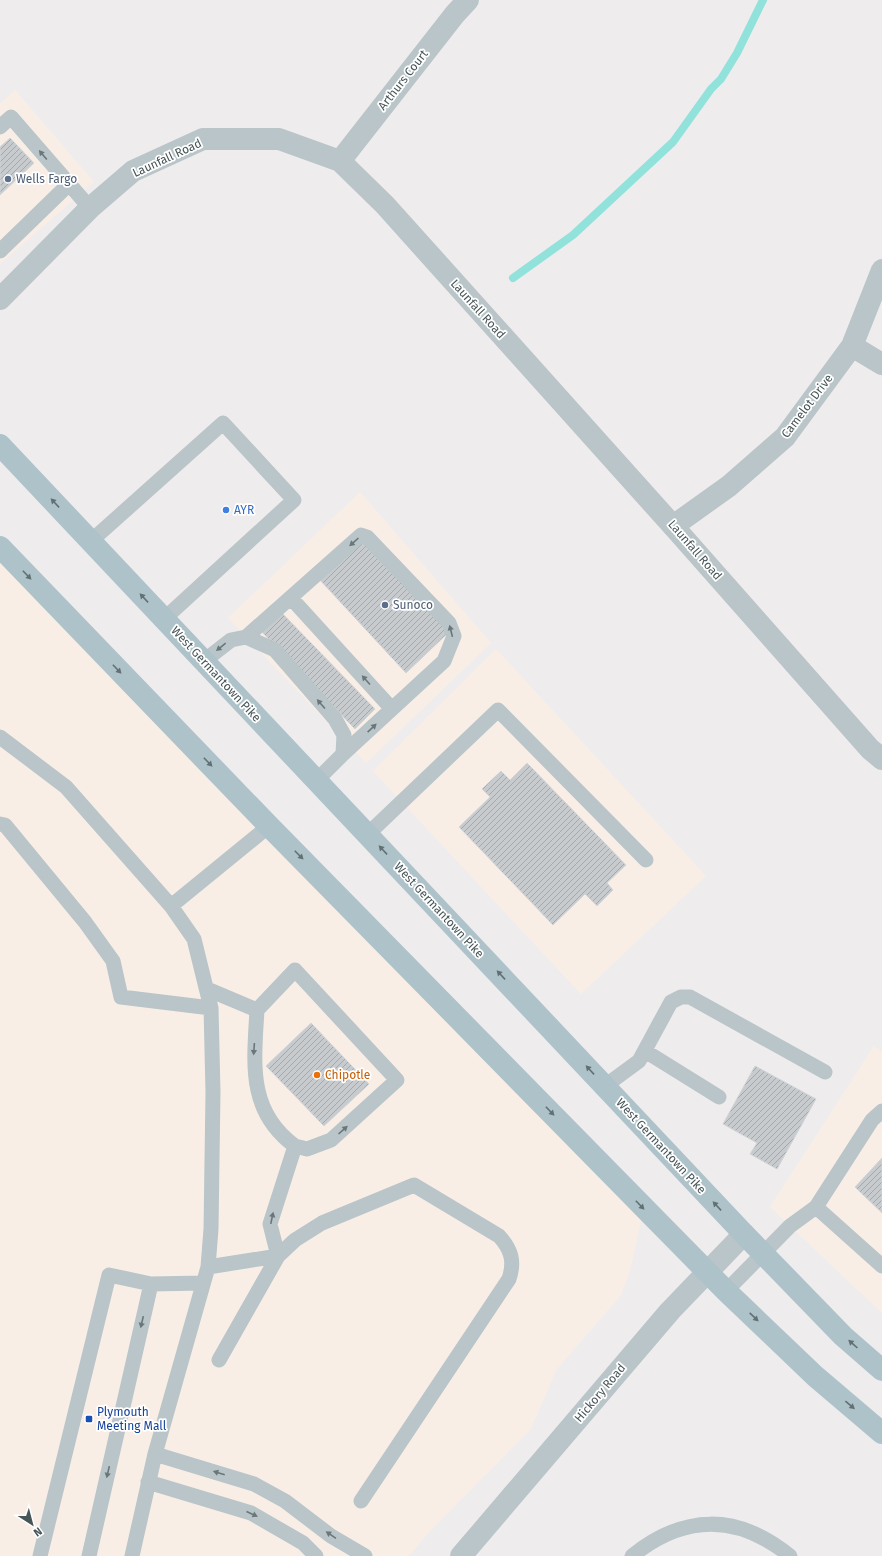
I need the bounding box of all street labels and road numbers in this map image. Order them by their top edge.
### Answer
street label: Arthurs Court [375,47,431,113]
street label: Launfall Road [130,136,204,180]
street label: Launfall Road [448,277,508,341]
street label: Camelot Drive [779,371,835,441]
street label: Launfall Road [665,517,725,583]
street label: West Germantown Pike [168,624,264,724]
street label: West Germantown Pike [391,860,487,960]
street label: West Germantown Pike [613,1096,709,1196]
street label: Hickory Road [572,1361,628,1425]

